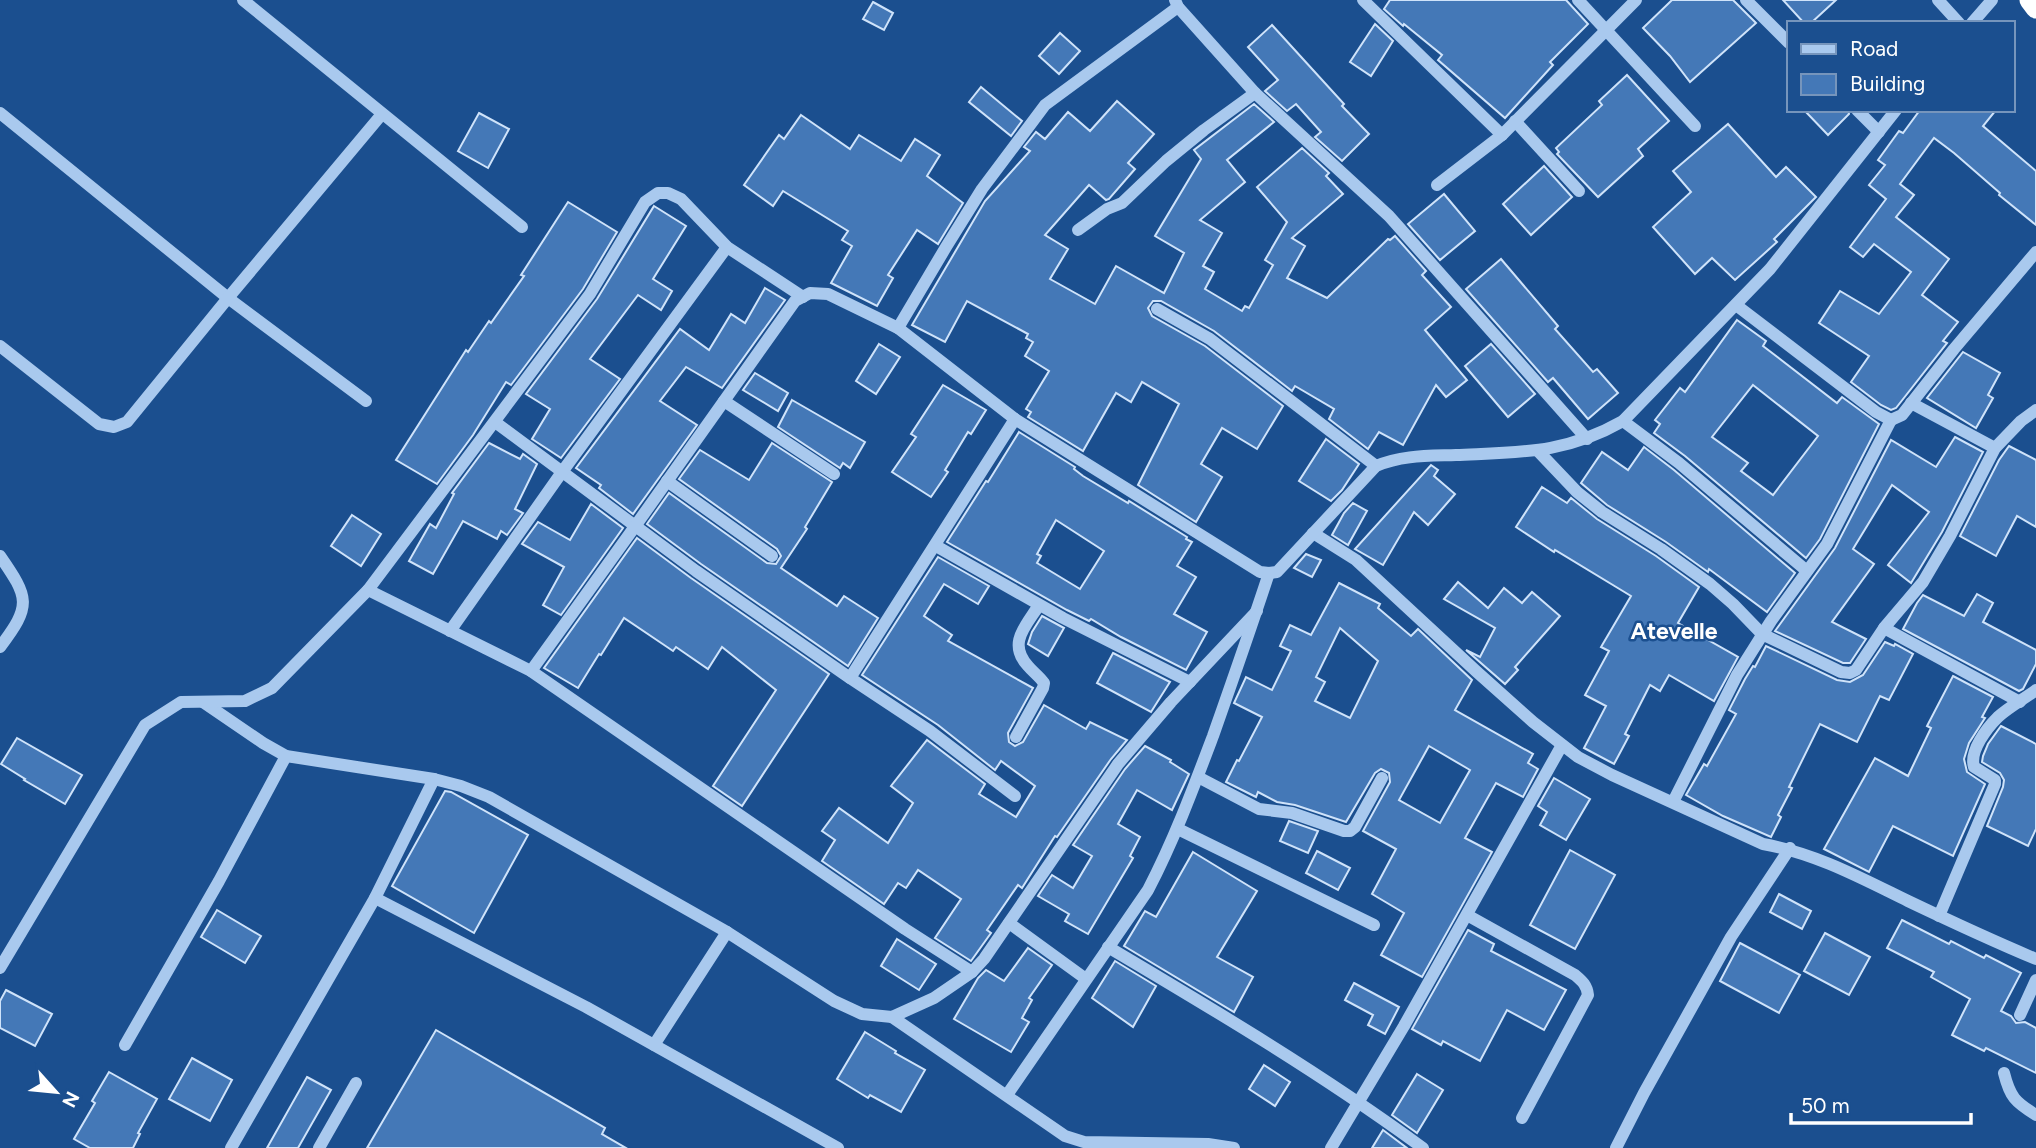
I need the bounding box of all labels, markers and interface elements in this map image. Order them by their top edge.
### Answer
legend [1787,21,2015,112]
text: Road [1850,36,1898,61]
text: Building [1850,71,1925,96]
district label: Atevelle [1631,617,1718,645]
north arrow [21,1057,91,1127]
scale bar [1791,1082,1971,1126]
text: N [57,1088,84,1111]
text: 50 m [1801,1093,1850,1118]

